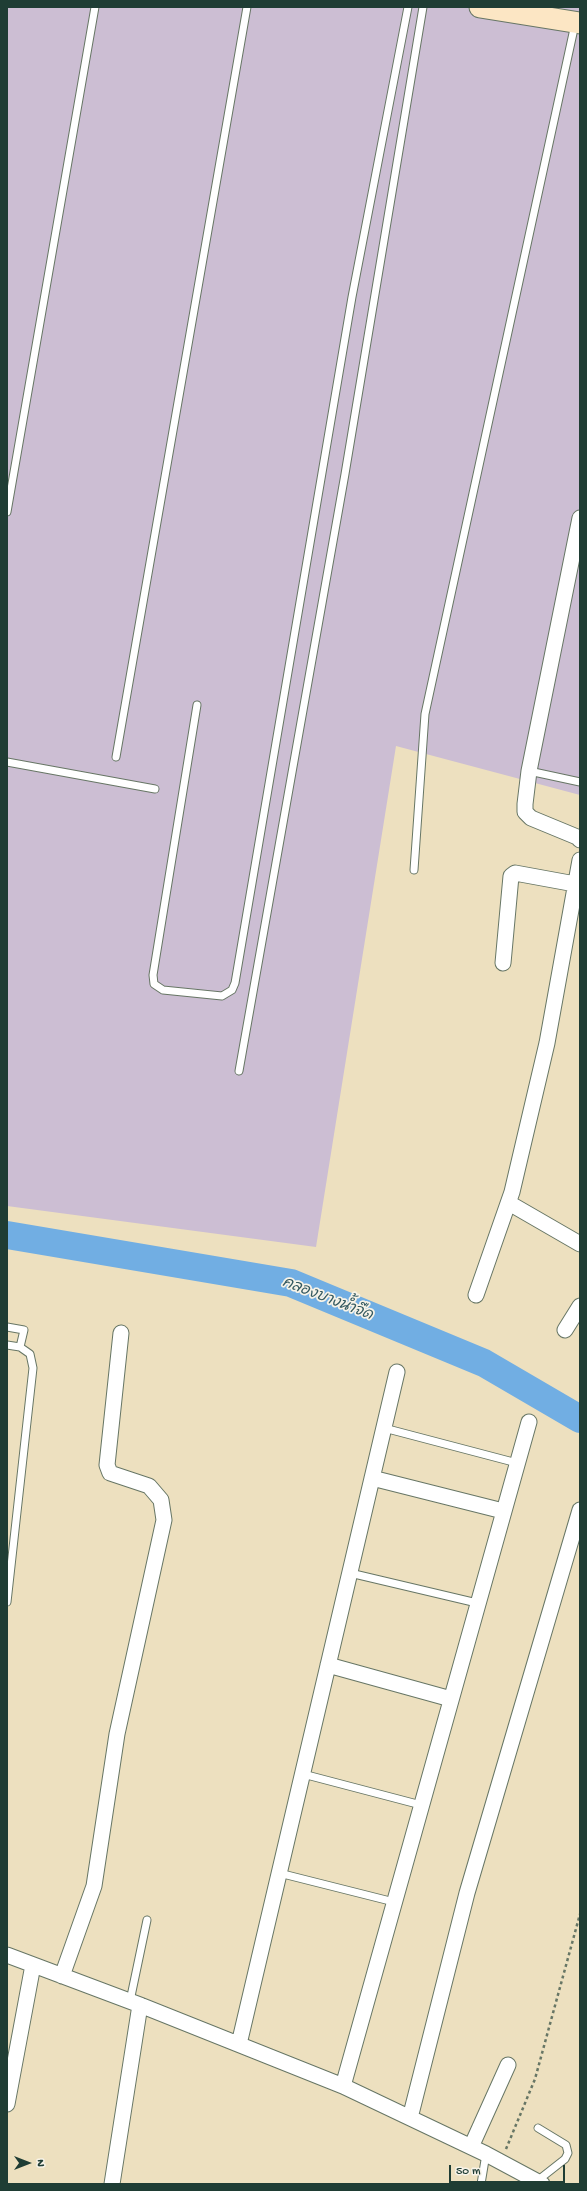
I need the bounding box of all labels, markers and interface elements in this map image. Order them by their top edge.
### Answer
water label: คลองบางน้ำจืด [279,1275,375,1325]
north arrow [8,2143,48,2183]
scale bar [451,2157,567,2183]
text: N [34,2159,46,2167]
text: 50 m [456,2165,481,2179]

